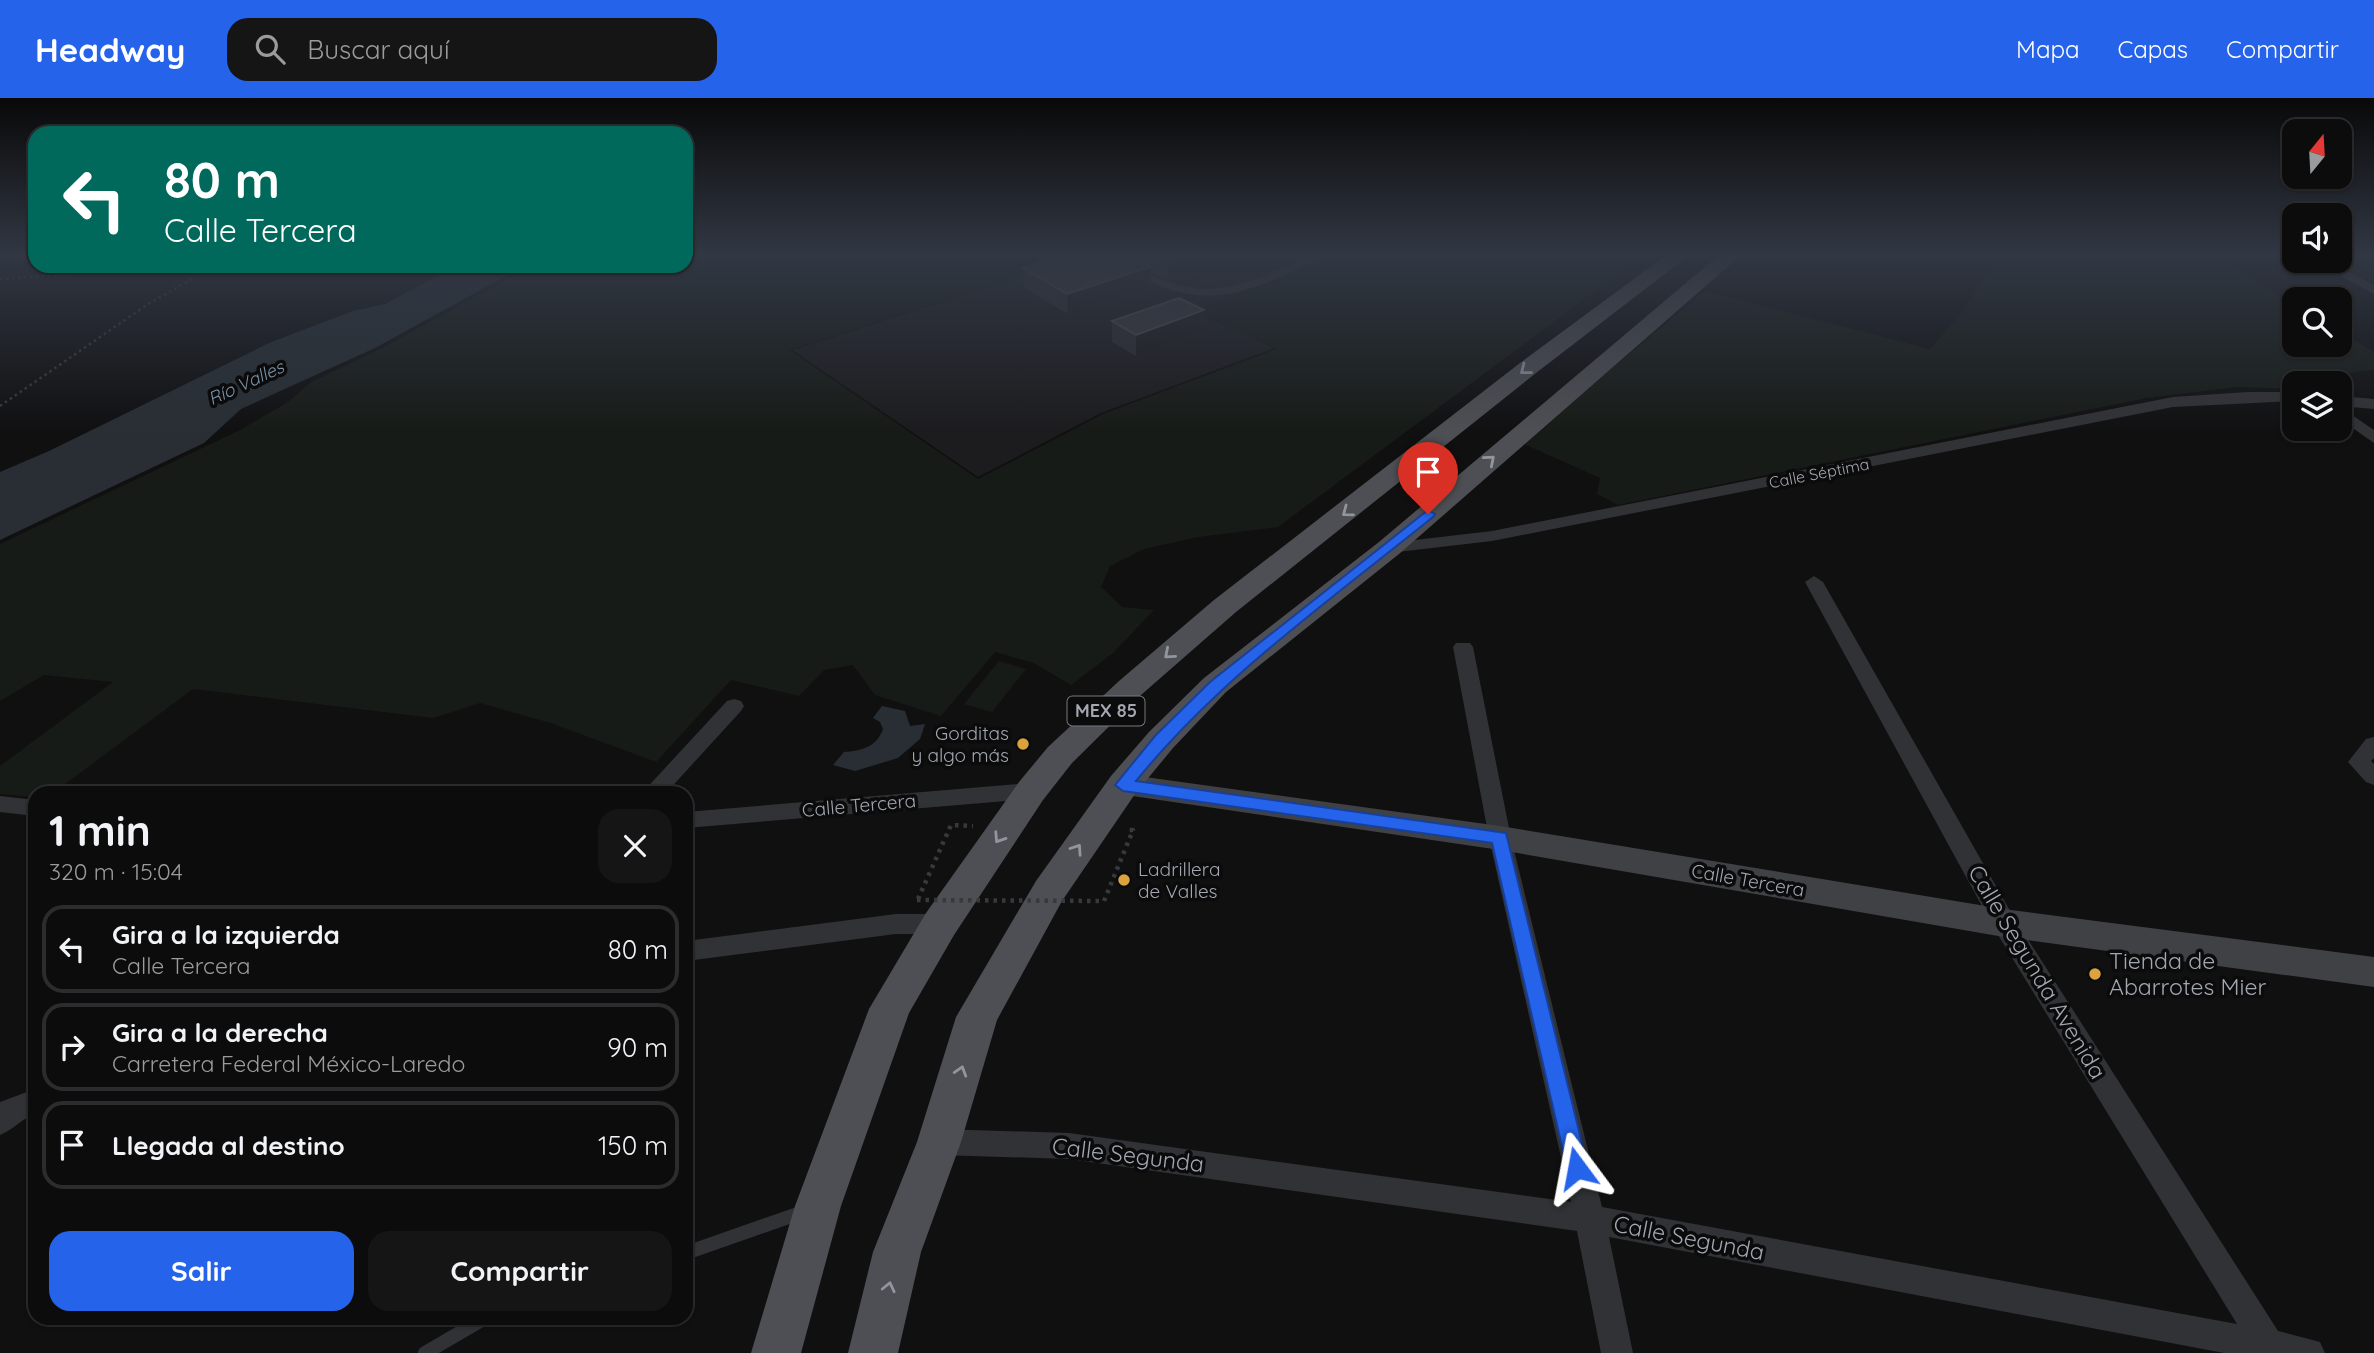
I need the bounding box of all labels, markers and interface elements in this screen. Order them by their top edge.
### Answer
search box [227,18,717,81]
text: Headway [35,29,185,70]
icon: search [251,30,289,68]
text: Buscar aquí [307,33,449,66]
text: Mapa [2016,34,2080,64]
text: Capas [2118,34,2188,64]
text: Compartir [2226,34,2339,64]
north arrow [2282,119,2352,189]
map controls [2282,119,2352,441]
text: 80 m [164,149,280,210]
icon: left [49,154,140,245]
button: sound [2282,203,2352,273]
text: Calle Tercera [164,210,357,250]
button: search [2282,287,2352,357]
water label: Río Valles [204,354,289,410]
one-way arrow [1520,362,1533,375]
button: layers [2282,371,2352,441]
pin [1398,442,1458,514]
icon: arrive [1409,453,1447,491]
street label: Calle Séptima [1767,453,1871,493]
one-way arrow [1482,456,1495,468]
one-way arrow [1343,504,1355,517]
one-way arrow [1165,646,1178,658]
road number: MEX 85 [1068,696,1144,726]
place label: Gorditas y algo más [911,721,1009,767]
marker: Gorditas y algo más [1015,736,1031,752]
street label: Calle Tercera [801,788,917,822]
text: 1 min [49,804,151,857]
button: close [598,809,672,883]
one-way arrow [995,830,1008,843]
one-way arrow [1069,844,1081,857]
text: 320 m · 15:04 [49,857,183,886]
place label: Ladrillera de Valles [1138,857,1220,903]
street label: Calle Tercera [1690,858,1806,902]
street label: Calle Segunda Avenida [1962,859,2113,1084]
marker: Ladrillera de Valles [1116,872,1132,888]
text: Gira a la izquierda [112,918,340,951]
icon: left [53,930,91,968]
text: 80 m [608,933,668,966]
place label: Tienda de Abarrotes Mier [2109,946,2267,1001]
text: Calle Tercera [112,951,250,980]
marker: Tienda de Abarrotes Mier [2087,966,2103,982]
text: Gira a la derecha [112,1016,328,1049]
icon: right [53,1028,91,1066]
text: 90 m [607,1031,668,1064]
text: Carretera Federal México-Laredo [112,1049,465,1078]
one-way arrow [952,1065,967,1077]
icon: arrive [53,1126,91,1164]
text: Llegada al destino [112,1129,345,1162]
text: 150 m [598,1129,668,1162]
street label: Calle Segunda [1050,1131,1206,1178]
position arrow [1540,1131,1614,1205]
street label: Calle Segunda [1611,1209,1767,1266]
button: Salir [49,1231,354,1311]
button: Compartir [368,1231,672,1311]
one-way arrow [881,1281,895,1293]

